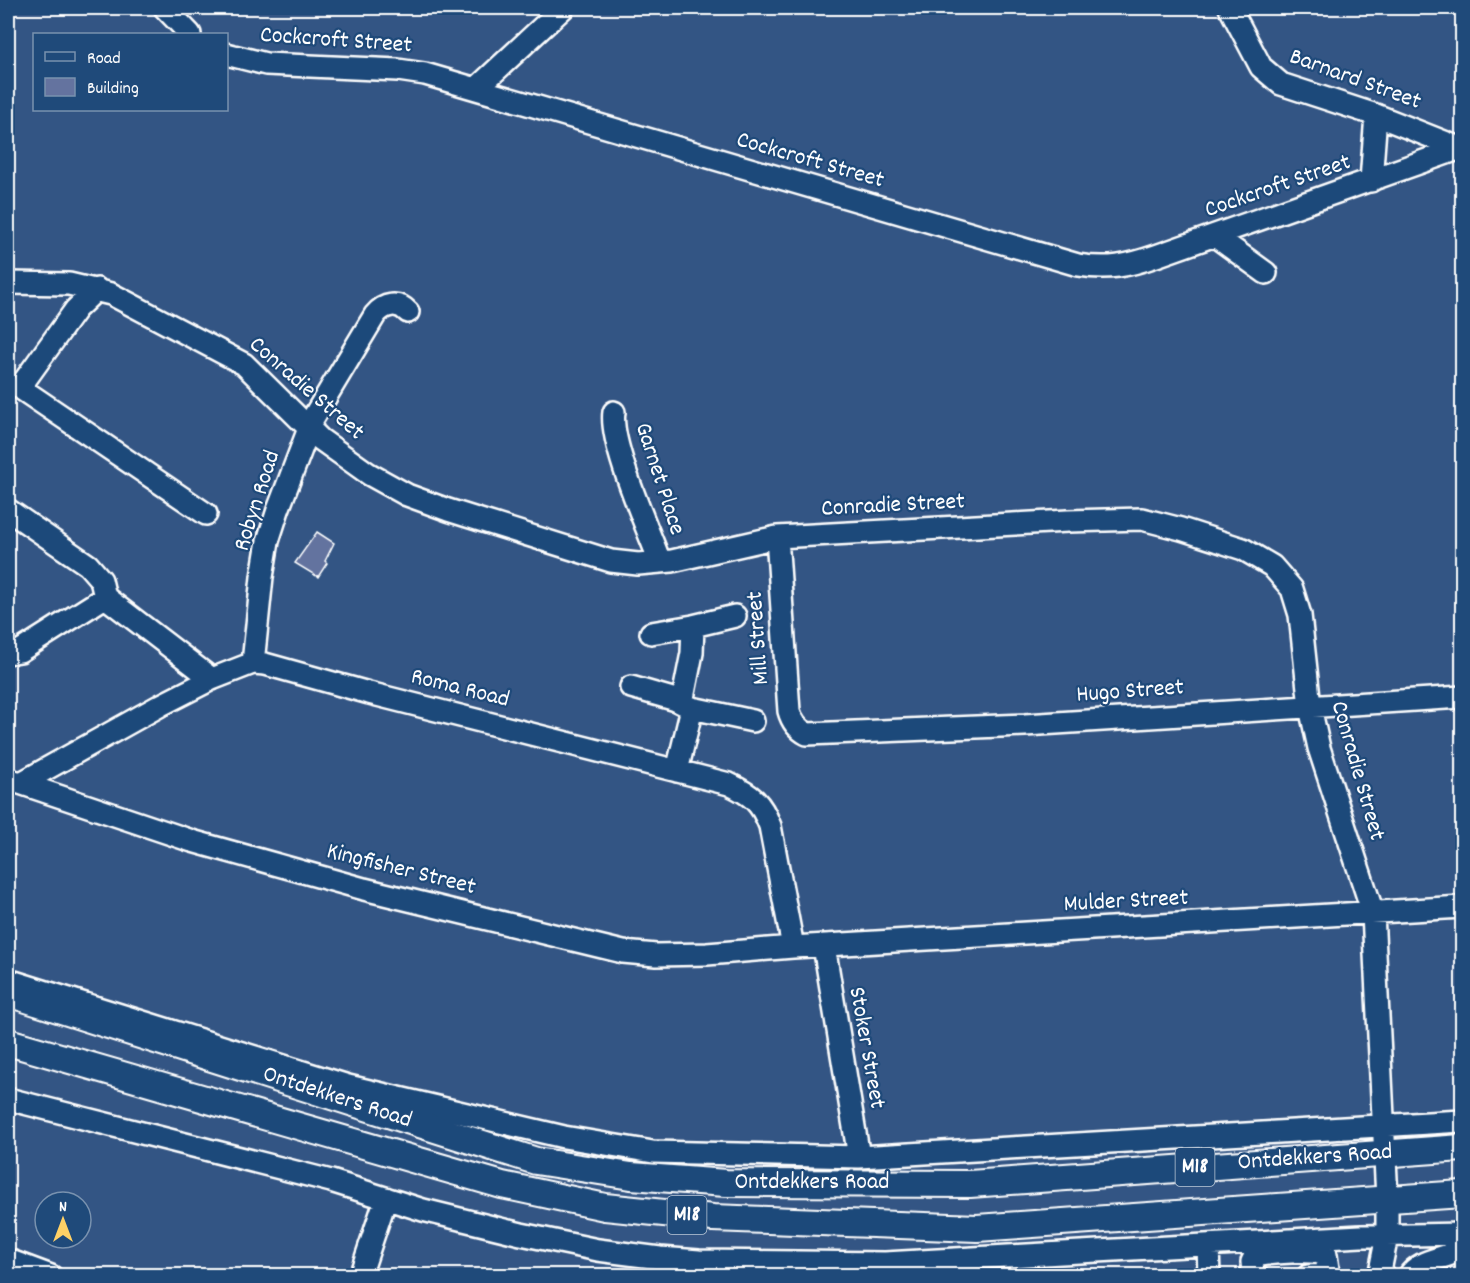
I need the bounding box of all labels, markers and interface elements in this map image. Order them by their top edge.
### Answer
street label: Cockcroft Street [259,19,413,63]
legend [33,33,228,111]
street label: Barnard Street [1284,40,1426,120]
text: Road [87,47,121,72]
text: Building [87,77,139,102]
street label: Cockcroft Street [732,124,888,198]
street label: Cockcroft Street [1200,146,1356,228]
street label: Conradie Street [241,329,372,449]
street label: Garnet Place [625,418,693,540]
street label: Robyn Road [226,446,290,556]
street label: Conradie Street [820,485,966,527]
street label: Mill Street [739,590,779,686]
street label: Roma Road [407,660,513,718]
street label: Hugo Street [1075,671,1185,713]
street label: Conradie Street [1321,697,1393,845]
street label: Kingfisher Street [323,835,479,905]
street label: Mulder Street [1063,882,1189,922]
street label: Stoker Street [839,984,893,1112]
street label: Ontdekkers Road [258,1058,416,1138]
street label: Ontdekkers Road [1236,1136,1394,1180]
road number: M18 [1176,1148,1214,1186]
street label: Ontdekkers Road [734,1166,890,1200]
north arrow [33,1190,93,1250]
text: N [59,1196,67,1219]
road number: M18 [668,1196,706,1234]

